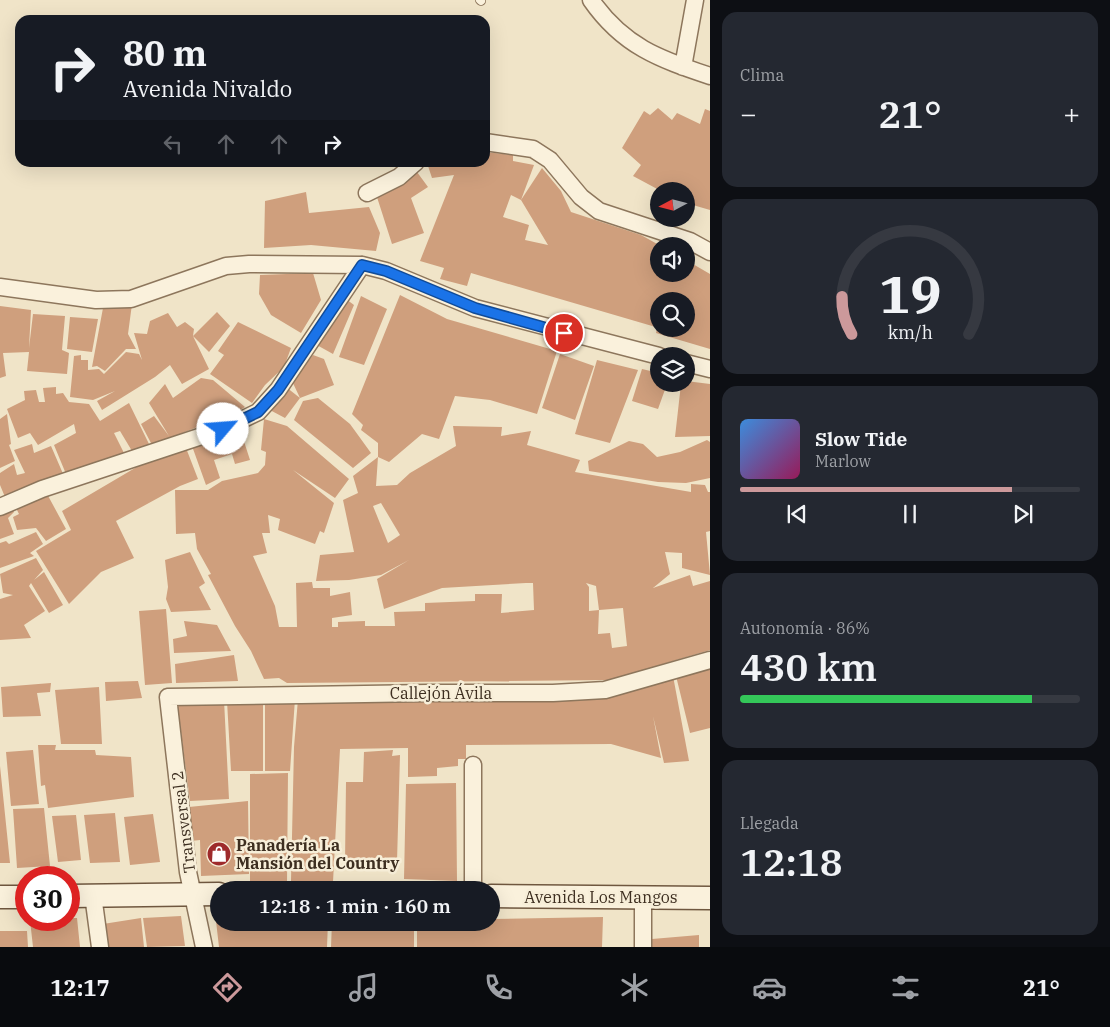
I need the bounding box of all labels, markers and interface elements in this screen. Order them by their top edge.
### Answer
text: 80 m [123,30,207,76]
icon: right [40,35,105,100]
text: Clima [740,65,784,85]
text: Avenida Nivaldo [123,74,292,103]
text: 21° [878,89,942,138]
text: − [740,95,757,132]
text: + [1063,95,1080,132]
icon: left [159,130,187,158]
icon: ahead [212,130,240,158]
icon: ahead [265,130,293,158]
icon: right [318,130,346,158]
north arrow [650,182,695,228]
map controls [650,182,695,392]
button: sound [650,237,695,282]
text: 19 [879,260,941,327]
button: search [650,292,695,337]
pin [543,312,585,354]
icon: arrive [550,319,578,347]
text: km/h [887,321,933,344]
button: layers [650,347,695,392]
position arrow [196,402,248,454]
text: Slow Tide [815,427,907,451]
text: Marlow [815,451,871,471]
icon: previous [783,500,811,528]
icon: pause [896,500,924,528]
icon: next [1009,500,1037,528]
text: Autonomía · 86% [740,618,870,638]
text: 430 km [740,642,877,691]
street label: Callejón Ávila [390,682,493,703]
street label: Transversal 2 [167,770,199,874]
text: Llegada [740,813,799,833]
place label: Panadería La Mansión del Country [236,835,400,873]
text: 12:18 [740,837,843,886]
shop icon: Panadería La Mansión del Country [206,841,232,867]
speed limit sign: 30 [15,866,80,931]
street label: Avenida Los Mangos [524,887,678,907]
text: 12:18 · 1 min · 160 m [259,894,451,918]
icon: directions [210,970,245,1005]
icon: music [346,970,381,1005]
icon: phone [481,970,516,1005]
icon: climate [617,970,652,1005]
icon: car [752,970,787,1005]
icon: filters [888,970,923,1005]
text: 12:17 [50,973,110,1002]
text: 21° [1023,973,1060,1002]

